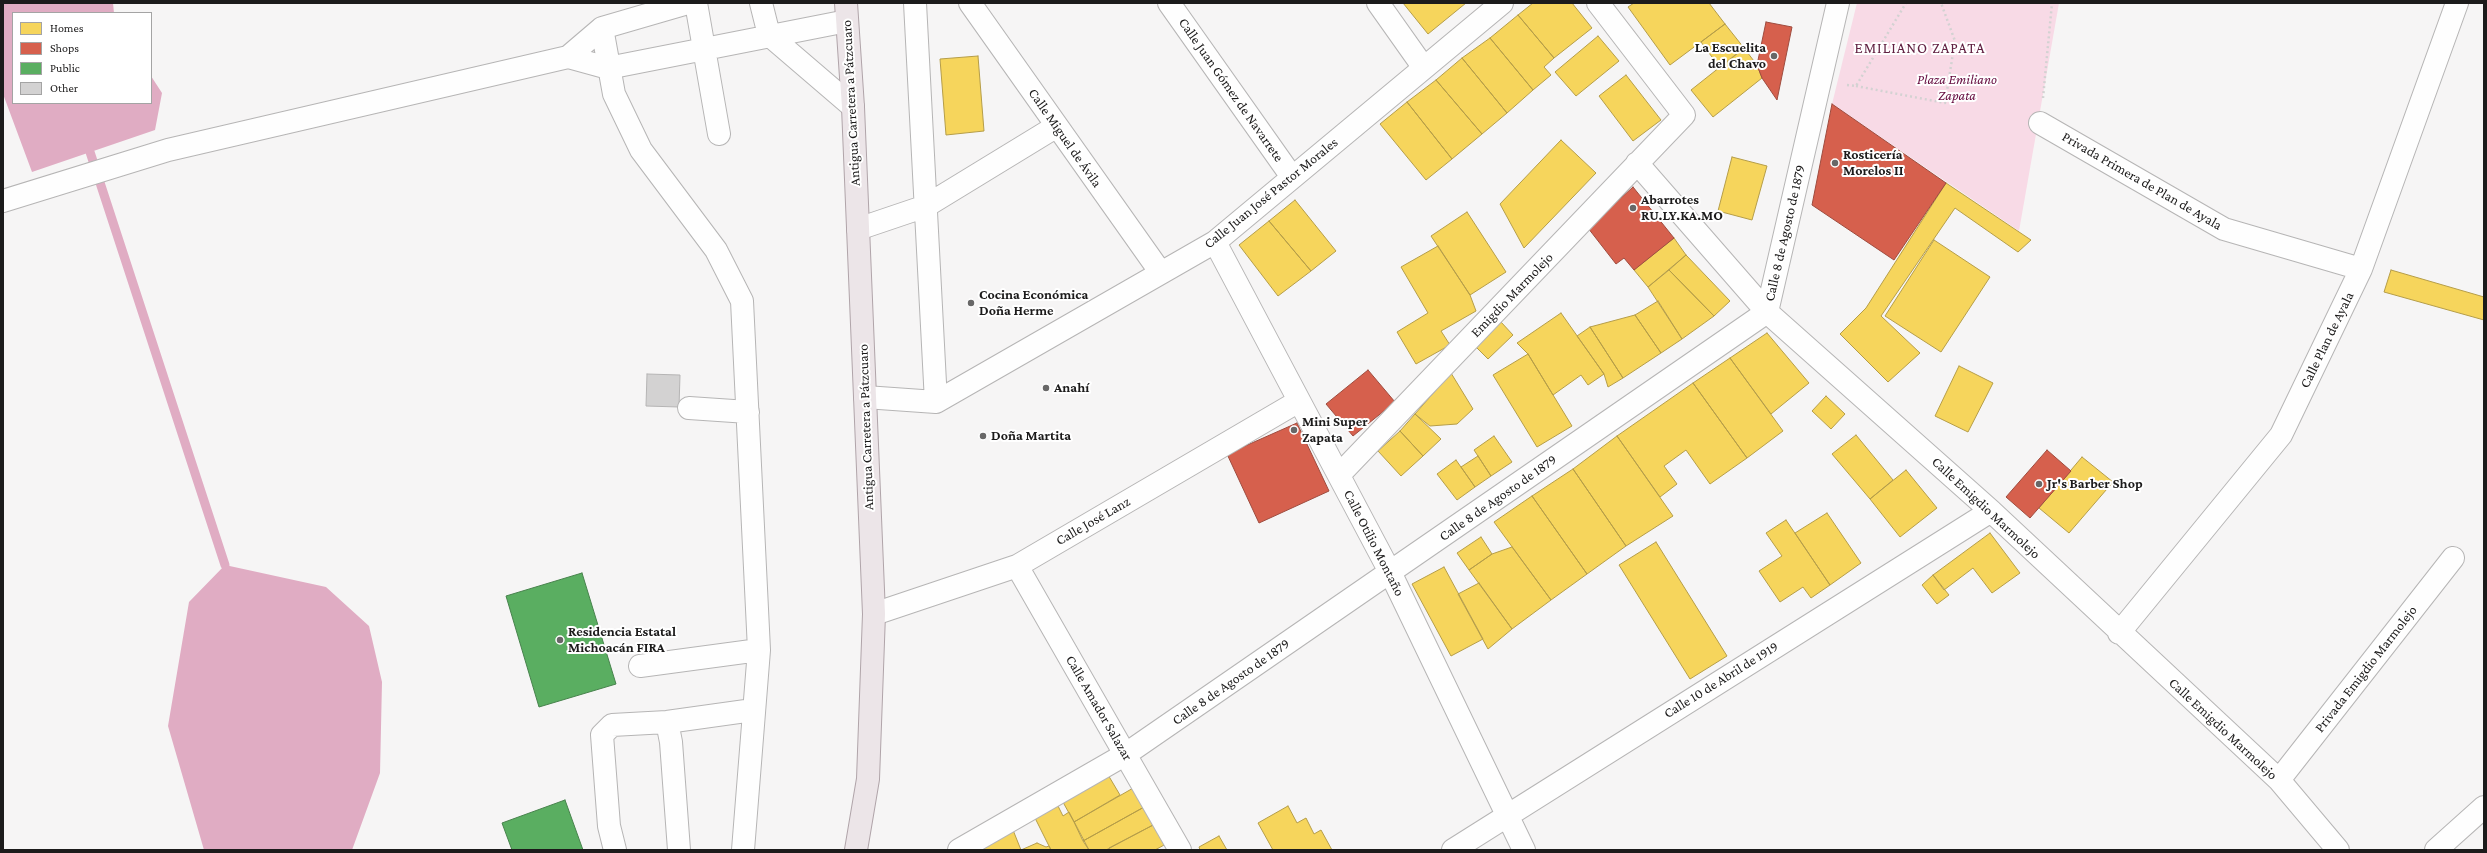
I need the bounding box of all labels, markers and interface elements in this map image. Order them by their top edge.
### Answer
legend [12,12,152,104]
street label: Calle Juan Gómez de Navarrete [1175,15,1287,165]
street label: Antigua Carretera a Pátzcuaro [838,20,864,186]
text: Homes [50,21,83,35]
district label: EMILIANO ZAPATA [1855,39,1985,57]
place label: La Escuelita del Chavo [1695,40,1766,72]
text: Shops [50,41,79,55]
marker: La Escuelita del Chavo [1769,51,1779,61]
text: Public [50,61,80,75]
park label: Plaza Emiliano Zapata [1917,72,1997,104]
text: Other [50,81,78,95]
street label: Calle Miguel de Ávila [1025,85,1105,191]
street label: Privada Primera de Plan de Ayala [2059,128,2225,234]
street label: Calle Juan José Pastor Morales [1201,134,1341,252]
place label: Rosticería Morelos II [1843,147,1903,180]
marker: Rosticería Morelos II [1830,158,1840,168]
street label: Calle 8 de Agosto de 1879 [1761,163,1809,303]
place label: Abarrotes RU.LY.KA.MO [1641,192,1723,224]
marker: Abarrotes RU.LY.KA.MO [1628,203,1638,213]
street label: Emigdio Marmolejo [1467,249,1557,341]
place label: Cocina Económica Doña Herme [979,287,1088,320]
street label: Calle Plan de Ayala [2296,289,2358,391]
marker: Cocina Económica Doña Herme [966,298,976,308]
street label: Antigua Carretera a Pátzcuaro [855,344,877,510]
place label: Anahí [1054,380,1089,396]
marker: Anahí [1041,383,1051,393]
place label: Mini Super Zapata [1302,414,1368,446]
marker: Mini Super Zapata [1289,425,1299,435]
place label: Doña Martita [991,428,1071,444]
marker: Doña Martita [978,431,988,441]
street label: Calle 8 de Agosto de 1879 [1436,451,1560,545]
street label: Calle Emigdio Marmolejo [1928,453,2044,563]
place label: Jr's Barber Shop [2047,476,2143,492]
marker: Jr's Barber Shop [2034,479,2044,489]
street label: Calle Otilio Montaño [1340,487,1408,599]
street label: Calle José Lanz [1053,493,1133,549]
street label: Privada Emigdio Marmolejo [2311,602,2421,736]
place label: Residencia Estatal Michoacán FIRA [568,624,676,656]
marker: Residencia Estatal Michoacán FIRA [555,635,565,645]
street label: Calle 8 de Agosto de 1879 [1169,635,1293,729]
street label: Calle 10 de Abril de 1919 [1661,638,1781,722]
street label: Calle Amador Salazar [1062,652,1136,764]
street label: Calle Emigdio Marmolejo [2165,674,2281,784]

